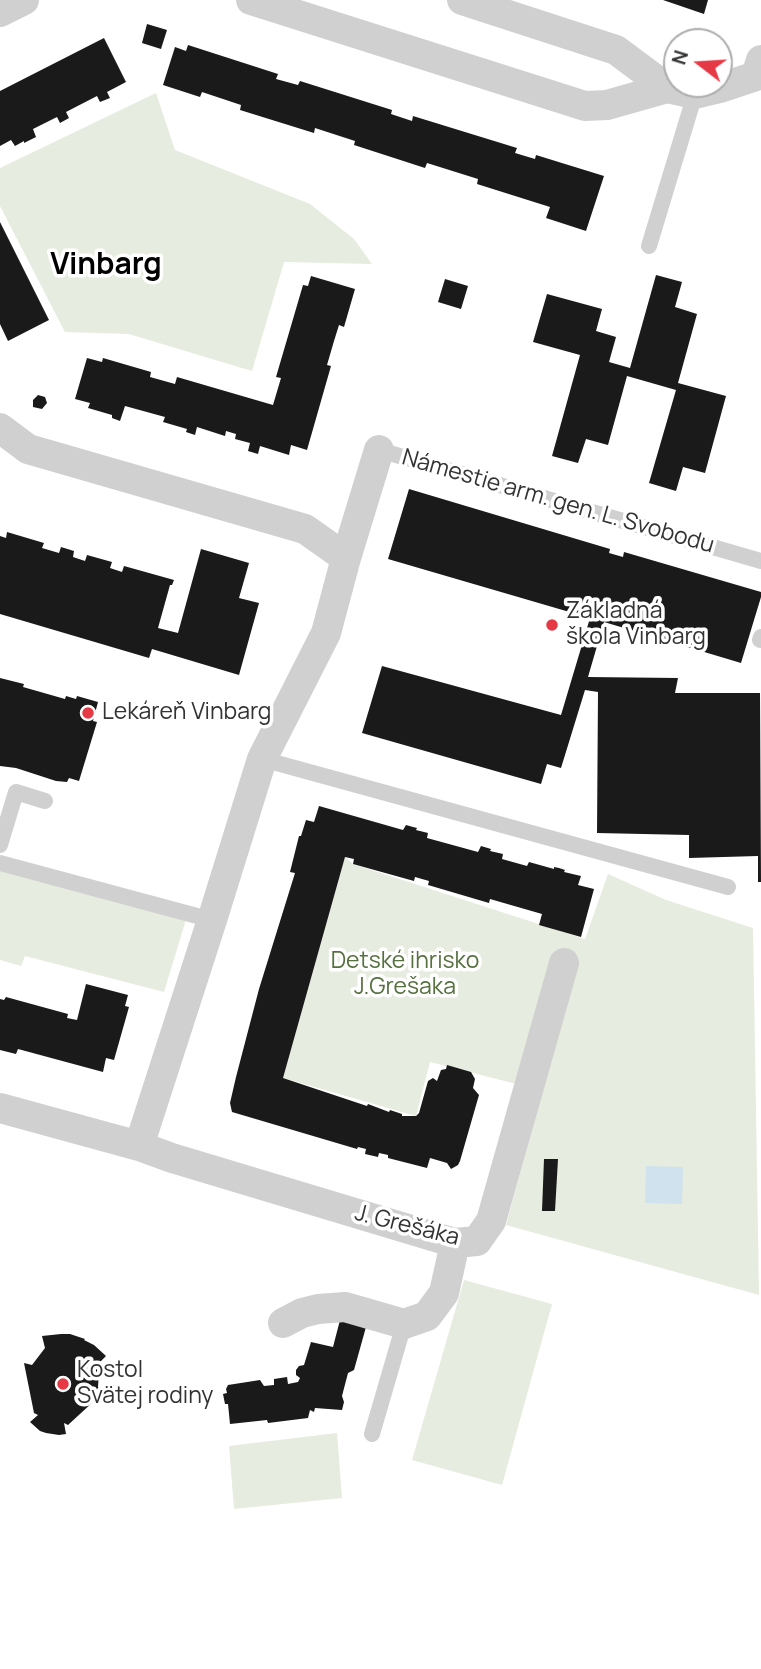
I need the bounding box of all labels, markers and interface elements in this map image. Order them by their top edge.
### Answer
north arrow [663,28,733,98]
text: N [665,47,694,68]
district label: Vinbarg [50,248,162,284]
street label: Námestie arm. gen. L. Svobodu [399,444,717,560]
place label: Základná škola Vinbarg [566,598,706,652]
marker: Základná škola Vinbarg [544,617,560,633]
place label: Lekáreň Vinbarg [102,699,271,727]
marker: Lekáreň Vinbarg [80,705,96,721]
park label: Detské ihrisko J.Grešaka [331,948,479,1002]
street label: J. Grešáka [352,1200,462,1252]
place label: Kostol Svätej rodiny [77,1357,214,1411]
marker: Kostol Svätej rodiny [55,1376,71,1392]

